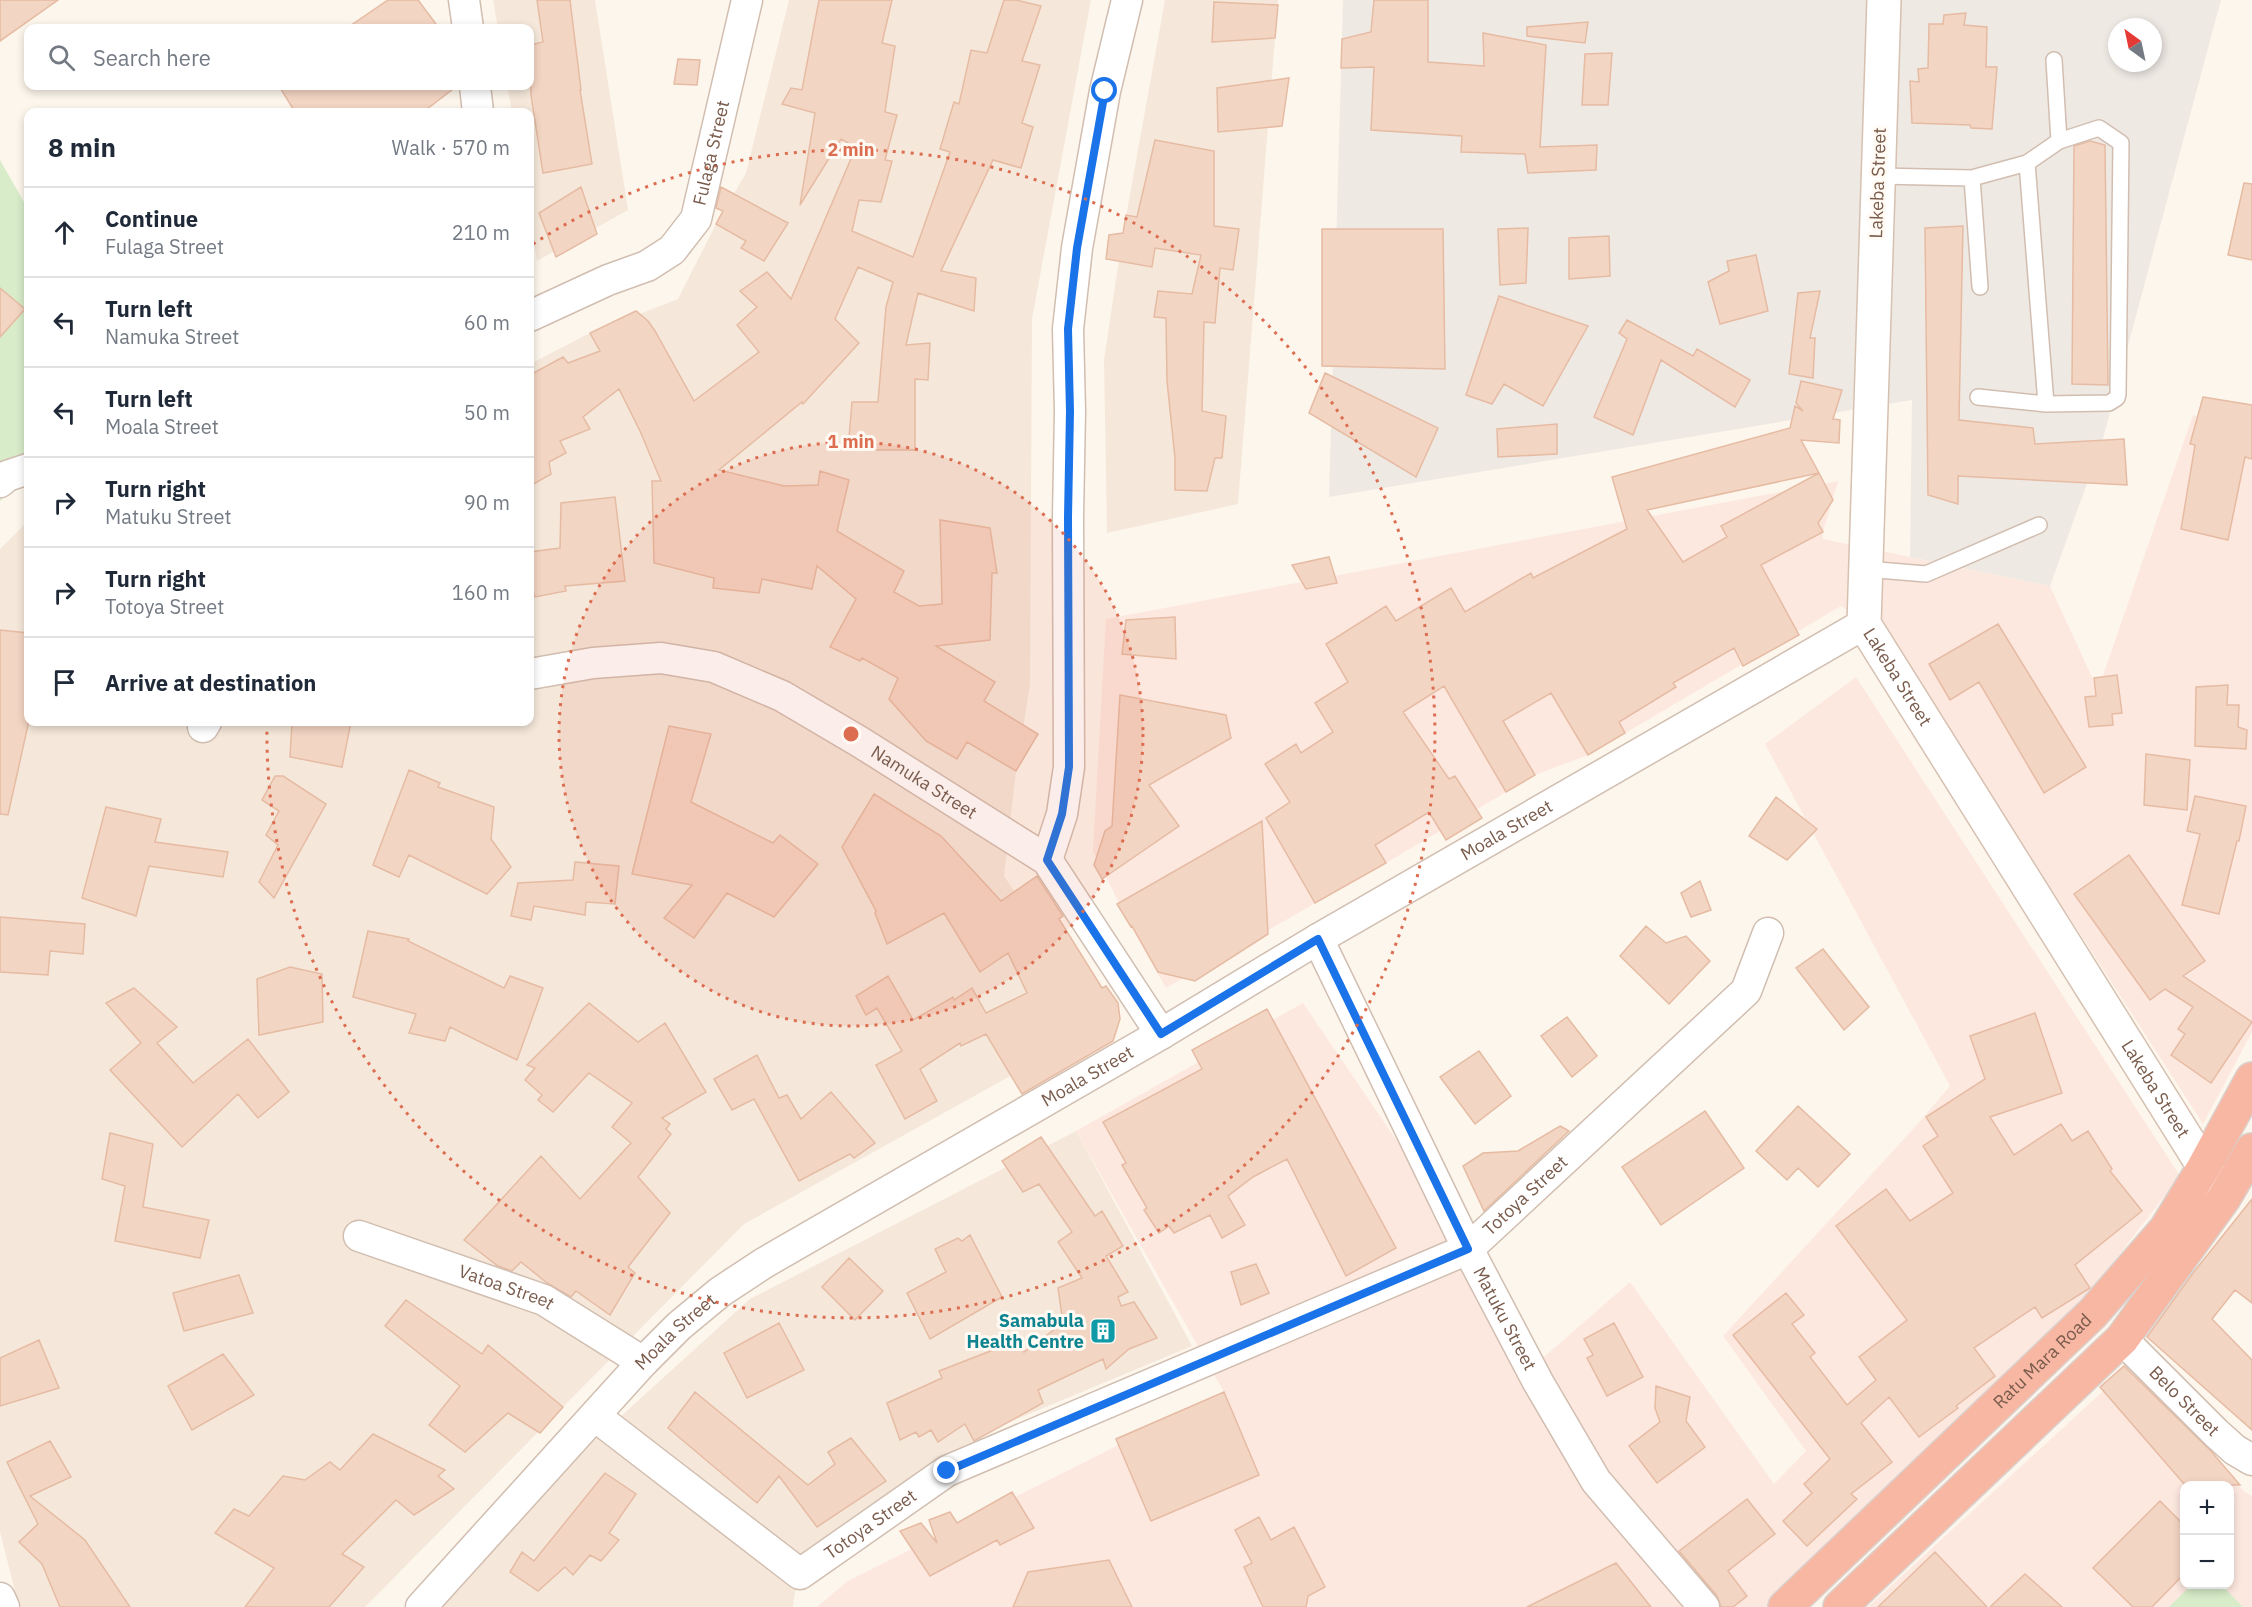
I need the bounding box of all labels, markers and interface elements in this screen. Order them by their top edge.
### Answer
north arrow [2108,18,2162,72]
search box [24,24,534,90]
icon: search [45,41,78,74]
text: Search here [93,43,211,72]
route start [1091,77,1117,103]
street label: Fulaga Street [688,98,734,208]
street label: Lakeba Street [1864,127,1891,239]
text: 8 min [48,130,116,164]
text: Walk · 570 m [392,134,510,161]
text: 2 min [827,138,875,161]
text: Continue [105,204,198,233]
icon: ahead [48,216,81,249]
text: 210 m [452,219,510,246]
text: Fulaga Street [105,233,224,260]
text: Turn left [105,294,193,323]
icon: left [48,306,81,339]
text: 60 m [464,309,510,336]
text: Namuka Street [105,323,239,350]
text: Turn left [105,384,193,413]
icon: left [48,396,81,429]
text: 50 m [464,399,510,426]
text: Moala Street [105,413,219,440]
text: 1 min [827,430,875,453]
text: Turn right [105,474,206,503]
icon: right [48,486,81,519]
text: 90 m [464,489,510,516]
text: Matuku Street [105,503,232,530]
text: Turn right [105,564,206,593]
icon: right [48,576,81,609]
text: 160 m [452,579,510,606]
text: Totoya Street [105,593,224,620]
street label: Lakeba Street [1858,624,1937,730]
icon: arrive [48,666,81,699]
text: Arrive at destination [105,668,316,697]
centre of rings [841,724,861,744]
street label: Namuka Street [867,740,982,824]
street label: Moala Street [1456,794,1556,865]
street label: Lakeba Street [2116,1035,2195,1142]
street label: Moala Street [1037,1040,1137,1112]
street label: Totoya Street [1478,1150,1572,1240]
street label: Vatoa Street [456,1259,559,1315]
street label: Matuku Street [1468,1263,1542,1374]
street label: Moala Street [630,1288,720,1375]
street label: Ratu Mara Road [1988,1308,2096,1413]
place label: Samabula Health Centre [967,1309,1084,1353]
building icon: Samabula Health Centre [1088,1316,1118,1346]
street label: Belo Street [2145,1361,2225,1441]
route end [933,1457,959,1483]
map controls [2180,1481,2234,1589]
button: + [2180,1481,2234,1535]
street label: Totoya Street [820,1484,921,1564]
button: − [2180,1535,2234,1589]

